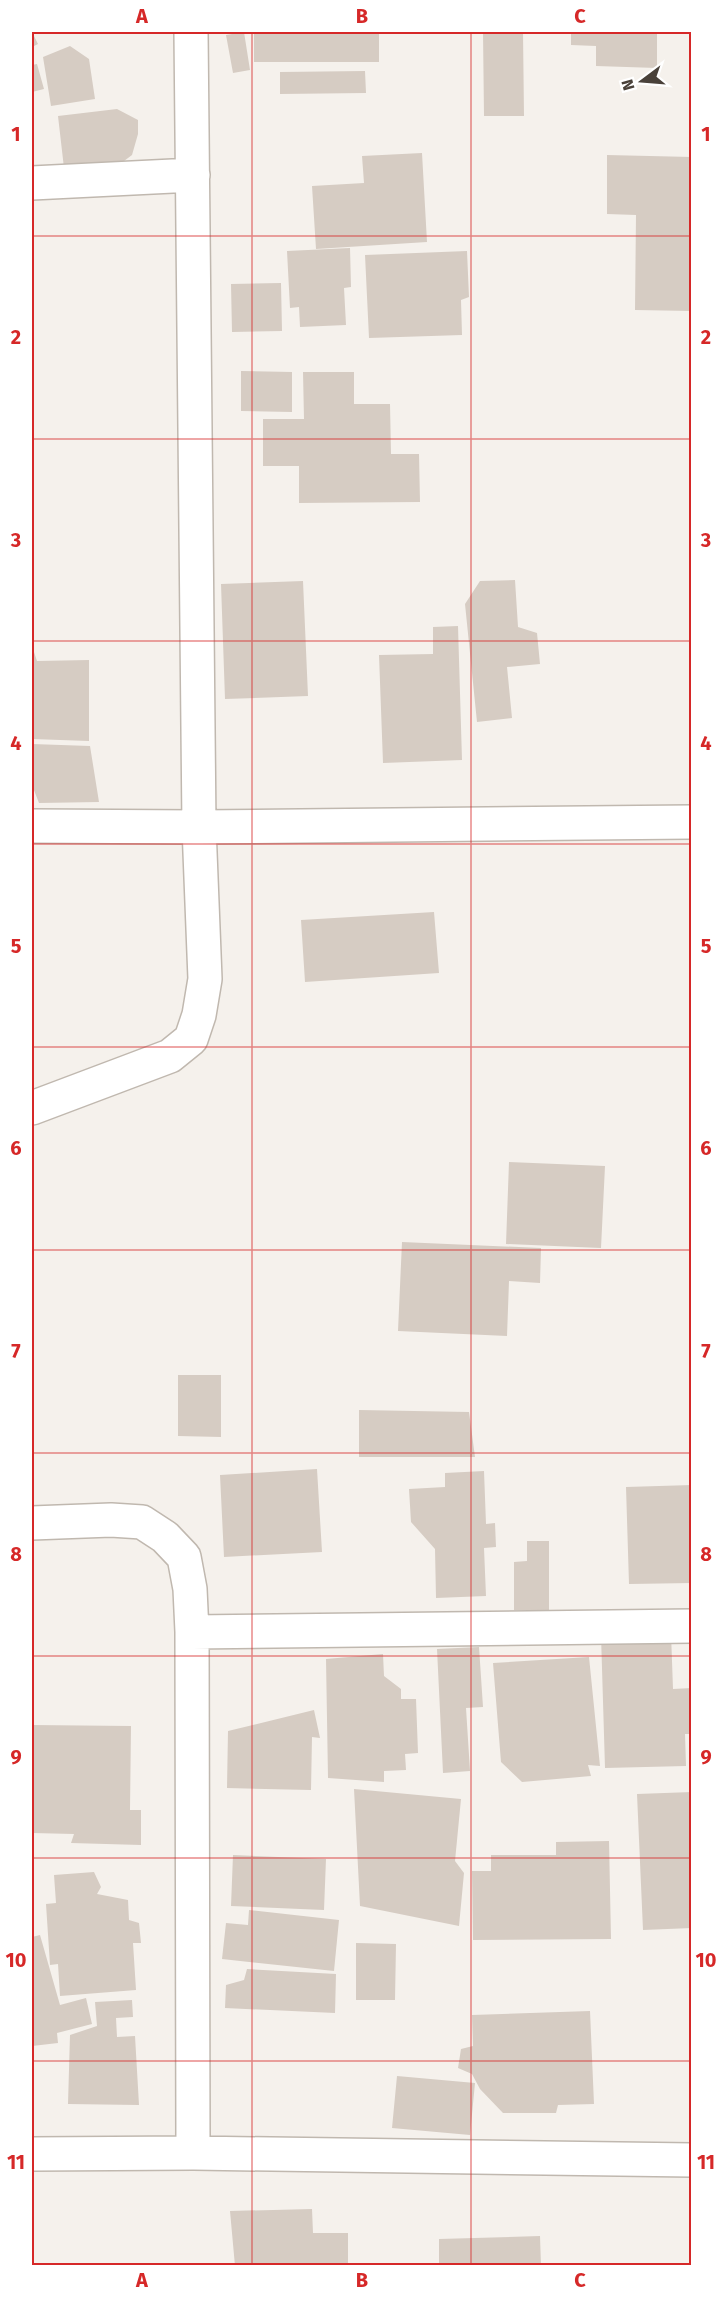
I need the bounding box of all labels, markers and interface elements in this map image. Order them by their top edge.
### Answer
text: A [135,4,149,28]
text: B [356,4,368,28]
text: C [574,4,586,28]
north arrow [612,51,672,111]
text: N [617,77,639,93]
text: 1 [11,122,21,146]
text: 1 [701,122,711,146]
text: 2 [11,325,21,349]
text: 2 [701,325,711,349]
text: 3 [10,528,21,552]
text: 3 [700,528,711,552]
text: 4 [10,731,22,755]
text: 4 [700,731,712,755]
text: 5 [11,934,22,958]
text: 5 [701,934,712,958]
text: 6 [10,1136,22,1160]
text: 6 [700,1136,712,1160]
text: 7 [11,1339,21,1363]
text: 7 [701,1339,711,1363]
text: 8 [10,1542,22,1566]
text: 8 [700,1542,712,1566]
text: 9 [10,1745,22,1769]
text: 9 [700,1745,712,1769]
text: 10 [6,1948,26,1972]
text: 10 [696,1948,716,1972]
text: 11 [7,2150,25,2174]
text: 11 [697,2150,715,2174]
text: A [135,2268,149,2292]
text: B [356,2268,368,2292]
text: C [574,2268,586,2292]

